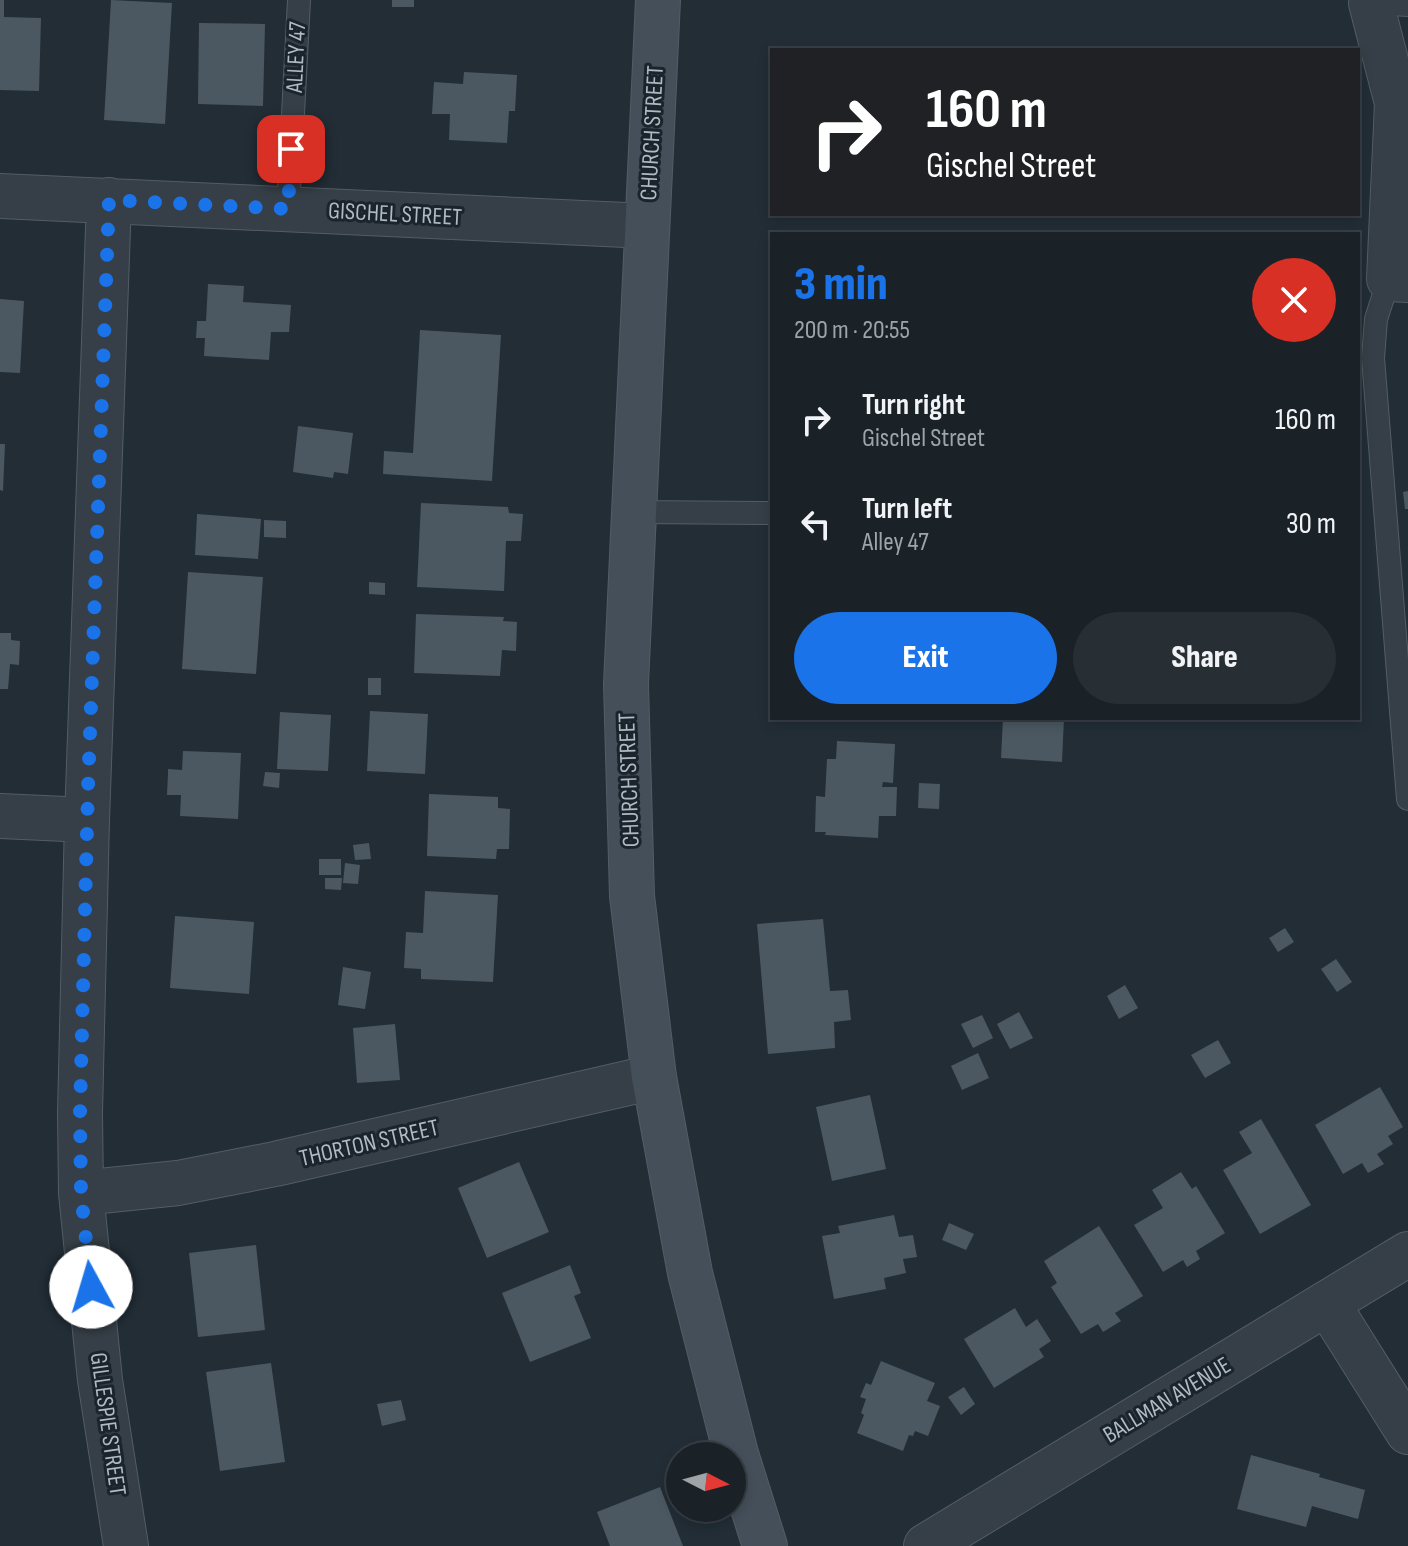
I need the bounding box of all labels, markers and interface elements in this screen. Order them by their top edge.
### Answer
street label: ALLEY 47 [280,20,312,94]
street label: CHURCH STREET [634,65,670,201]
text: 160 m [926,77,1047,144]
icon: right [794,80,898,184]
pin [257,115,325,183]
icon: arrive [269,127,313,171]
text: Gischel Street [926,145,1096,188]
street label: GISCHEL STREET [327,196,463,232]
text: 3 min [794,256,888,313]
button: close [1252,258,1336,342]
text: 200 m · 20:55 [794,315,910,346]
text: Turn right [862,387,965,423]
icon: right [794,398,838,442]
text: 160 m [1275,402,1336,438]
text: Gischel Street [862,423,985,454]
text: Turn left [862,491,952,527]
icon: left [794,502,838,546]
text: 30 m [1286,506,1336,542]
text: Alley 47 [862,527,929,558]
button: Exit [794,612,1057,704]
button: Share [1073,612,1336,704]
street label: CHURCH STREET [612,712,646,848]
street label: THORTON STREET [296,1113,442,1173]
position arrow [49,1245,133,1329]
street label: GILLESPIE STREET [84,1351,132,1498]
street label: BALLMAN AVENUE [1098,1351,1236,1449]
north arrow [666,1442,746,1522]
map controls [666,1442,746,1522]

